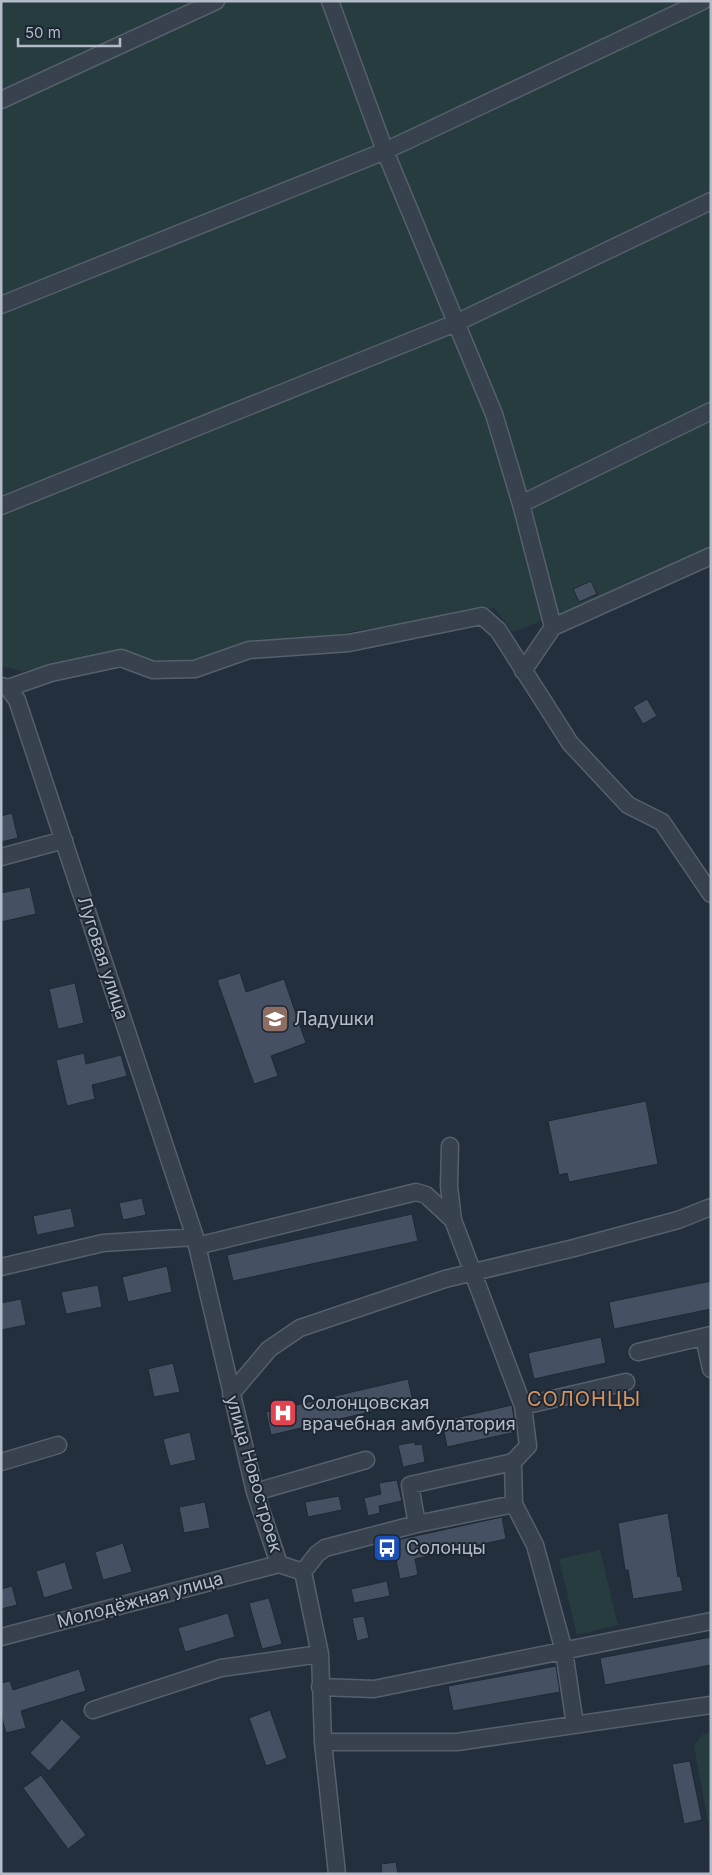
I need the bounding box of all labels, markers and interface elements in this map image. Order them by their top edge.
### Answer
scale bar [18,15,120,47]
text: 50 m [25,23,61,42]
street label: Луговая улица [74,894,133,1022]
school or university icon: Ладушки [260,1004,290,1034]
place label: Ладушки [294,1008,374,1029]
district label: СОЛОНЦЫ [527,1387,641,1411]
place label: Солонцовская врачебная амбулатория [302,1392,516,1434]
street label: улица Новостроек [222,1393,287,1555]
hospital icon: Солонцовская врачебная амбулатория [268,1398,298,1428]
bus stop icon: Солонцы [372,1533,402,1563]
place label: Солонцы [406,1537,486,1558]
street label: Молодёжная улица [55,1567,225,1632]

